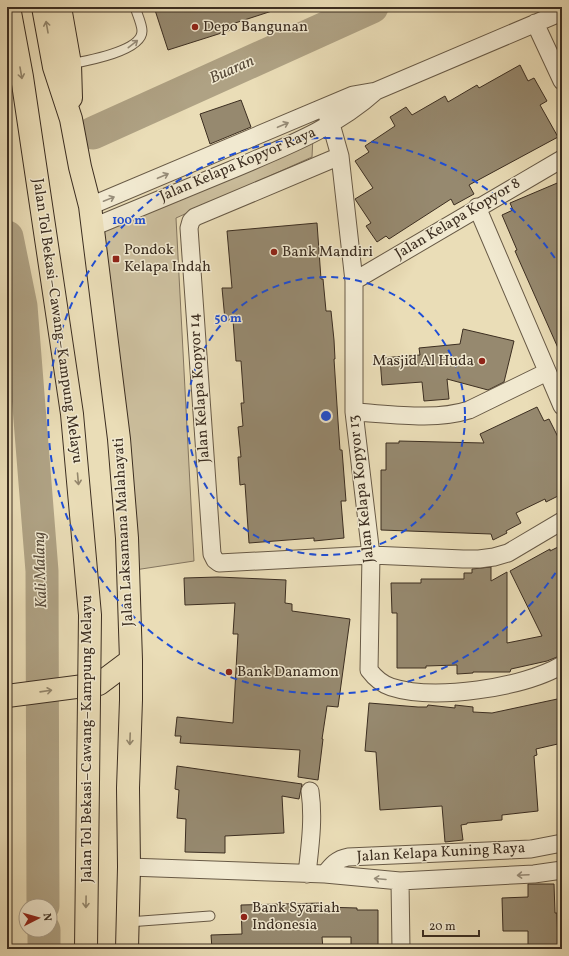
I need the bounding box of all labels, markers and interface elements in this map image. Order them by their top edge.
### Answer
place label: Depo Bangunan [203,17,308,38]
one-way arrow [43,21,51,34]
marker: Depo Bangunan [190,22,200,32]
one-way arrow [128,39,139,48]
water label: Buaran [206,50,258,90]
one-way arrow [17,66,25,79]
one-way arrow [276,121,288,129]
street label: Jalan Kelapa Kopyor Raya [157,122,319,208]
one-way arrow [157,172,169,179]
street label: Jalan Kelapa Kopyor 8 [391,173,525,265]
street label: Jalan Tol Bekasi–Cawang–Kampung Melayu [27,177,87,465]
one-way arrow [102,194,114,202]
text: 100 m [112,213,146,229]
place label: Pondok Kelapa Indah [124,240,211,278]
place label: Bank Mandiri [282,242,373,263]
marker: Bank Mandiri [269,247,279,257]
marker: Pondok Kelapa Indah [111,254,121,264]
text: 50 m [214,311,242,327]
street label: Jalan Kelapa Kopyor 14 [184,312,216,464]
place label: Masjid Al Huda [372,351,474,372]
marker: Masjid Al Huda [477,356,487,366]
centre of rings [319,409,333,423]
street label: Jalan Kelapa Kopyor 13 [344,414,380,564]
street label: Jalan Laksamana Malahayati [109,437,139,627]
one-way arrow [74,472,82,485]
water label: Kali Malang [29,531,53,609]
street label: Jalan Tol Bekasi–Cawang–Kampung Melayu [77,595,98,883]
place label: Bank Danamon [237,662,339,683]
marker: Bank Danamon [224,667,234,677]
one-way arrow [39,687,52,695]
one-way arrow [126,732,134,745]
street label: Jalan Kelapa Kuning Raya [356,838,526,868]
one-way arrow [517,871,530,878]
one-way arrow [374,875,387,882]
one-way arrow [83,895,90,908]
north arrow [18,898,58,938]
place label: Bank Syariah Indonesia [252,898,340,936]
text: N [39,912,54,922]
marker: Bank Syariah Indonesia [239,912,249,922]
scale bar [423,912,479,938]
text: 20 m [429,919,456,935]

